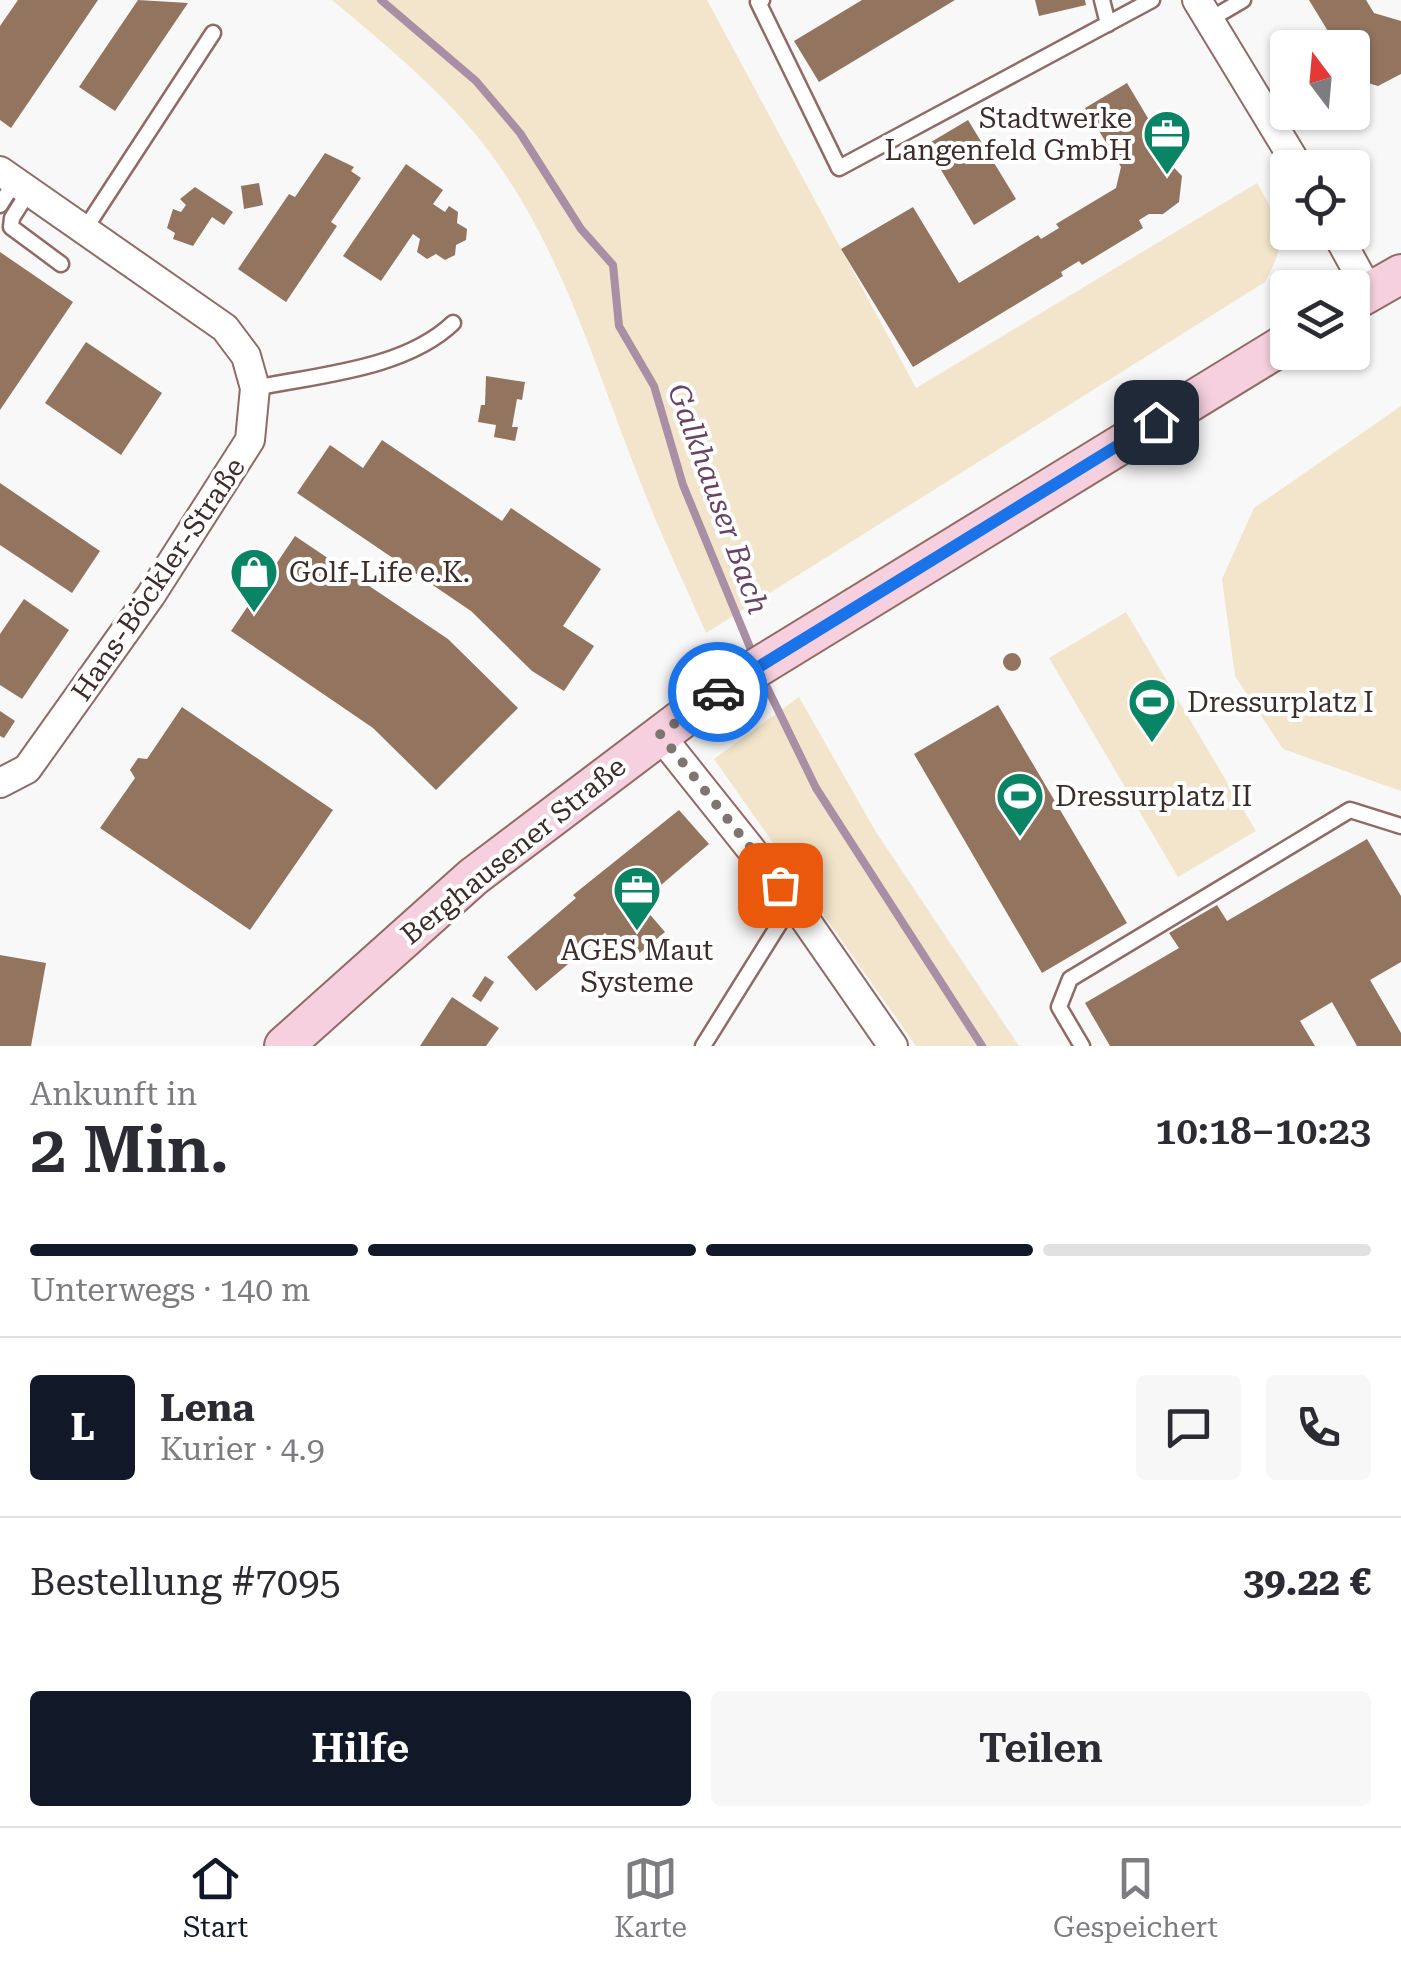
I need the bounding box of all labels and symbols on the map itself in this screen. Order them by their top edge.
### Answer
north arrow [1270,30,1370,130]
place label: Stadtwerke Langenfeld GmbH [885,102,1132,167]
office icon: Stadtwerke Langenfeld GmbH [1141,108,1193,176]
water label: Galkhauser Bach [661,379,776,619]
pin [1114,380,1199,465]
street label: Hans-Böckler-Straße [65,452,252,707]
shop icon: Golf-Life e.K. [228,546,280,614]
place label: Golf-Life e.K. [289,556,470,589]
courier [668,642,768,742]
sports icon: Dressurplatz I [1126,676,1178,744]
place label: Dressurplatz I [1187,686,1374,719]
street label: Berghausener Straße [394,750,632,951]
sports icon: Dressurplatz II [994,770,1046,838]
place label: Dressurplatz II [1055,780,1252,813]
pin [738,843,823,928]
office icon: AGES Maut Systeme [611,864,663,932]
place label: AGES Maut Systeme [561,934,713,999]

